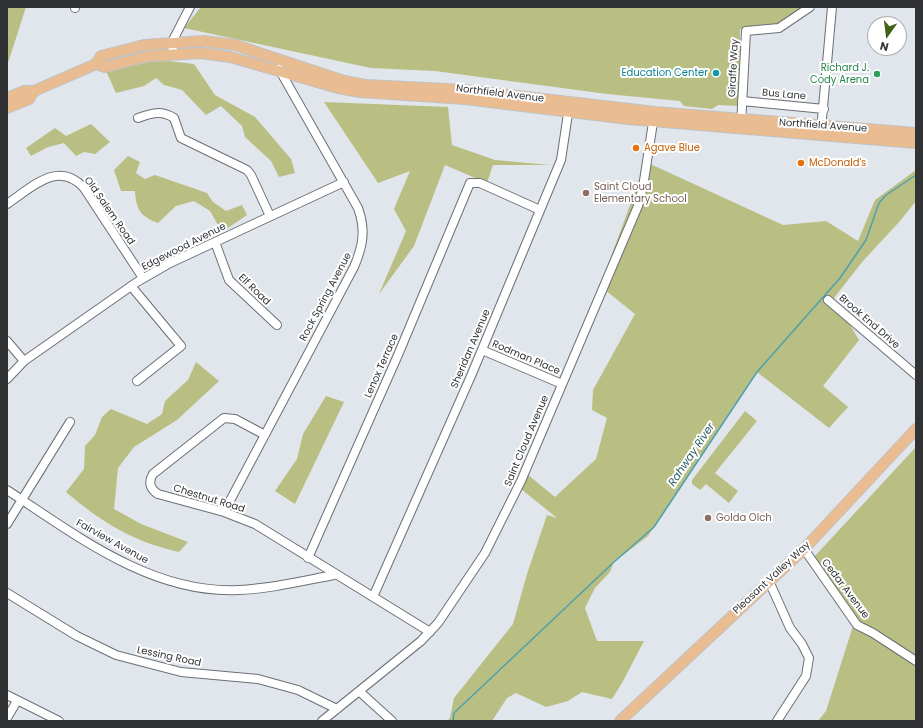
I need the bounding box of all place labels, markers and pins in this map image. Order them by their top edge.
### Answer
place label: Richard J. Cody Arena [810,62,869,86]
place label: Education Center [621,67,708,79]
marker: Education Center [711,68,721,78]
marker: Richard J. Cody Arena [872,69,882,79]
place label: Agave Blue [644,142,700,154]
marker: Agave Blue [631,143,641,153]
place label: McDonald's [809,157,866,169]
marker: McDonald's [796,158,806,168]
place label: Saint Cloud Elementary School [594,181,687,204]
marker: Saint Cloud Elementary School [581,188,591,198]
place label: Golda Olch [716,512,772,524]
marker: Golda Olch [703,513,713,523]

